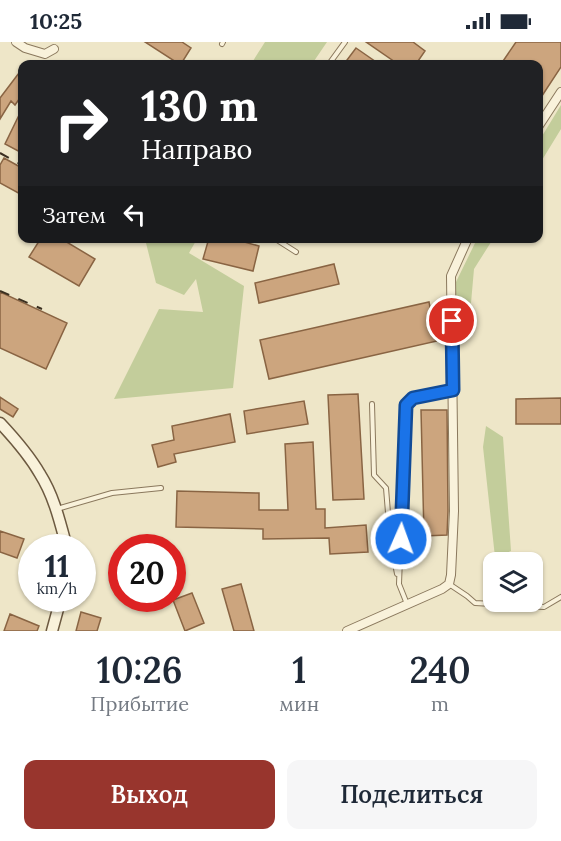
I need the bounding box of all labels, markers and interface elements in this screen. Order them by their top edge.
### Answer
text: 10:25 [30,7,82,35]
text: 130 m [141,79,258,133]
icon: right [42,84,120,162]
text: Направо [141,132,252,166]
icon: left [118,198,151,231]
text: Затем [42,201,106,229]
pin [426,295,477,346]
icon: arrive [435,304,468,337]
position arrow [369,507,433,571]
speed limit sign: 20 [108,534,186,612]
text: 11 [45,547,69,585]
map controls [483,552,543,612]
button: layers [483,552,543,612]
text: km/h [37,579,77,598]
text: 10:26 [97,647,183,693]
text: 1 [292,647,306,693]
text: 240 [409,647,471,693]
text: Прибытие [90,691,189,716]
text: мин [279,691,319,716]
text: m [431,691,449,716]
button: Выход [24,760,275,829]
button: Поделиться [287,760,537,829]

